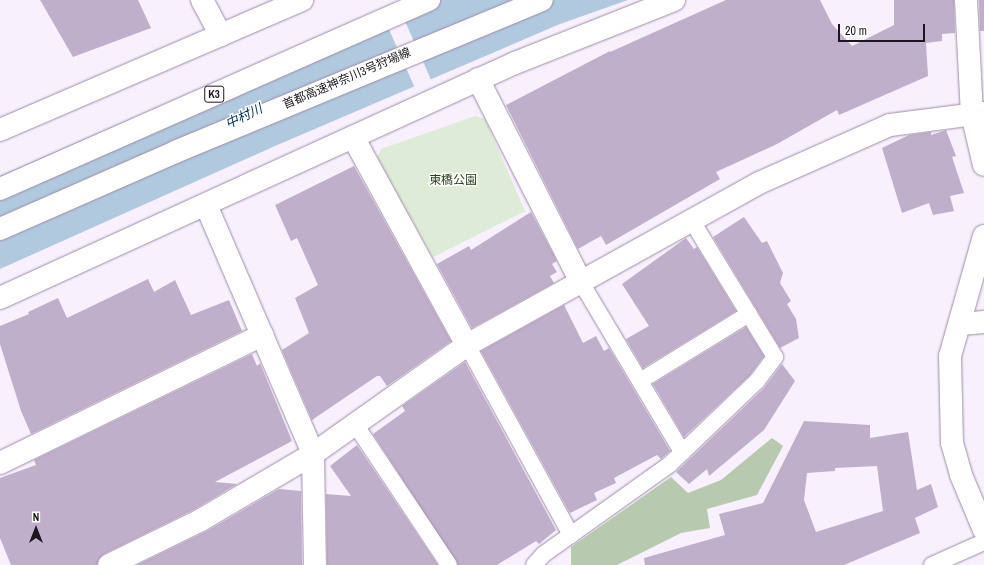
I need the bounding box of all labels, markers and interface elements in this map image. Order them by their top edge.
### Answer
scale bar [840,16,927,42]
text: 20 m [845,23,867,39]
street label: 首都高速神奈川3号狩場線 [281,46,413,112]
road number: K3 [204,85,224,103]
water label: 中村川 [223,101,265,133]
park label: 東橋公園 [429,174,477,188]
north arrow [16,509,56,549]
text: N [33,510,39,524]

